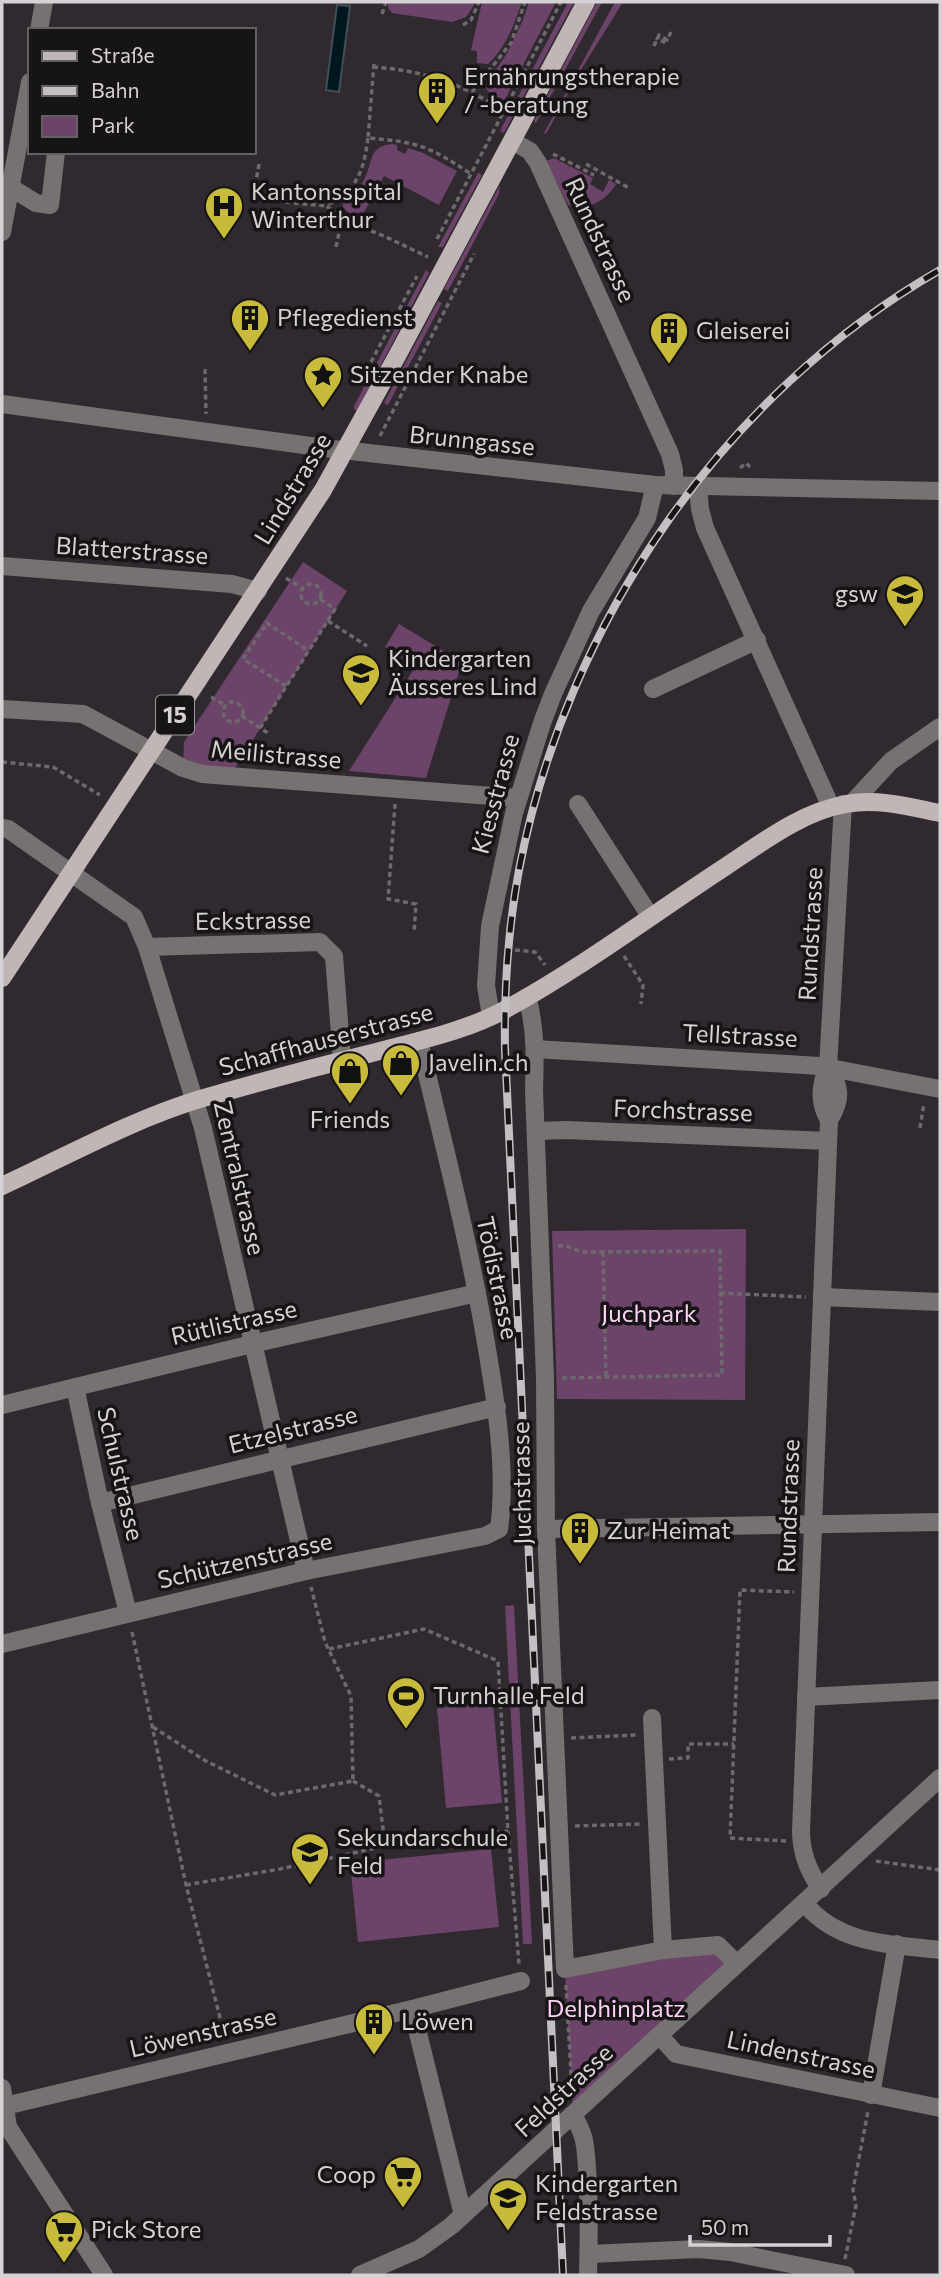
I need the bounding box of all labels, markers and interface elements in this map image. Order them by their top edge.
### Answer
legend [28,28,256,154]
text: Straße [91,42,155,67]
place label: Ernährungstherapie / -beratung [464,61,680,118]
building icon: Ernährungstherapie / -beratung [416,70,458,125]
text: Bahn [91,77,140,102]
text: Park [91,112,135,137]
street label: Rundstrasse [560,173,643,306]
place label: Kantonsspital Winterthur [251,176,402,233]
hospital icon: Kantonsspital Winterthur [203,185,245,240]
building icon: Pflegedienst [229,297,271,352]
place label: Pflegedienst [277,302,413,331]
building icon: Gleiserei [648,310,690,365]
place label: Gleiserei [696,315,790,344]
place icon: Sitzender Knabe [302,354,344,409]
place label: Sitzender Knabe [350,359,528,388]
street label: Brunngasse [408,419,536,461]
street label: Lindstrasse [247,427,336,549]
street label: Blatterstrasse [55,530,209,569]
school or university icon: gsw [884,573,926,628]
place label: gsw [835,578,878,607]
place label: Kindergarten Äusseres Lind [388,643,537,700]
school or university icon: Kindergarten Äusseres Lind [340,652,382,707]
road number: 15 [156,695,194,734]
street label: Kiesstrasse [465,731,524,857]
street label: Meilistrasse [210,733,343,774]
street label: Rundstrasse [792,866,827,1002]
street label: Eckstrasse [195,904,311,935]
street label: Schaffhauserstrasse [216,996,436,1081]
street label: Tellstrasse [682,1017,798,1052]
shop icon: Javelin.ch [380,1042,422,1097]
place label: Javelin.ch [428,1047,529,1076]
shop icon: Friends [329,1050,371,1105]
street label: Forchstrasse [613,1093,753,1126]
street label: Zentralstrasse [209,1098,272,1258]
place label: Friends [310,1104,390,1133]
street label: Tödistrasse [471,1214,526,1342]
street label: Rütlistrasse [168,1293,300,1350]
park label: Juchpark [601,1298,697,1327]
street label: Etzelstrasse [225,1399,360,1459]
street label: Schulstrasse [92,1404,151,1543]
street label: Juchstrasse [505,1421,536,1545]
street label: Rundstrasse [771,1438,804,1573]
building icon: Zur Heimat [559,1510,601,1565]
place label: Zur Heimat [607,1515,731,1544]
street label: Schützenstrasse [155,1525,335,1594]
sports icon: Turnhalle Feld [385,1675,427,1730]
place label: Turnhalle Feld [433,1680,585,1709]
place label: Sekundarschule Feld [337,1822,508,1879]
school or university icon: Sekundarschule Feld [289,1831,331,1886]
park label: Delphinplatz [547,1993,686,2022]
street label: Löwenstrasse [126,2001,279,2063]
building icon: Löwen [353,2001,395,2056]
place label: Löwen [401,2006,474,2035]
street label: Lindenstrasse [724,2024,878,2083]
street label: Feldstrasse [508,2037,618,2142]
supermarket icon: Coop [382,2154,424,2209]
place label: Coop [317,2159,376,2188]
place label: Kindergarten Feldstrasse [535,2168,678,2225]
school or university icon: Kindergarten Feldstrasse [487,2177,529,2232]
scale bar [690,2204,830,2248]
supermarket icon: Pick Store [43,2209,85,2264]
place label: Pick Store [91,2214,201,2243]
text: 50 m [701,2214,749,2239]

